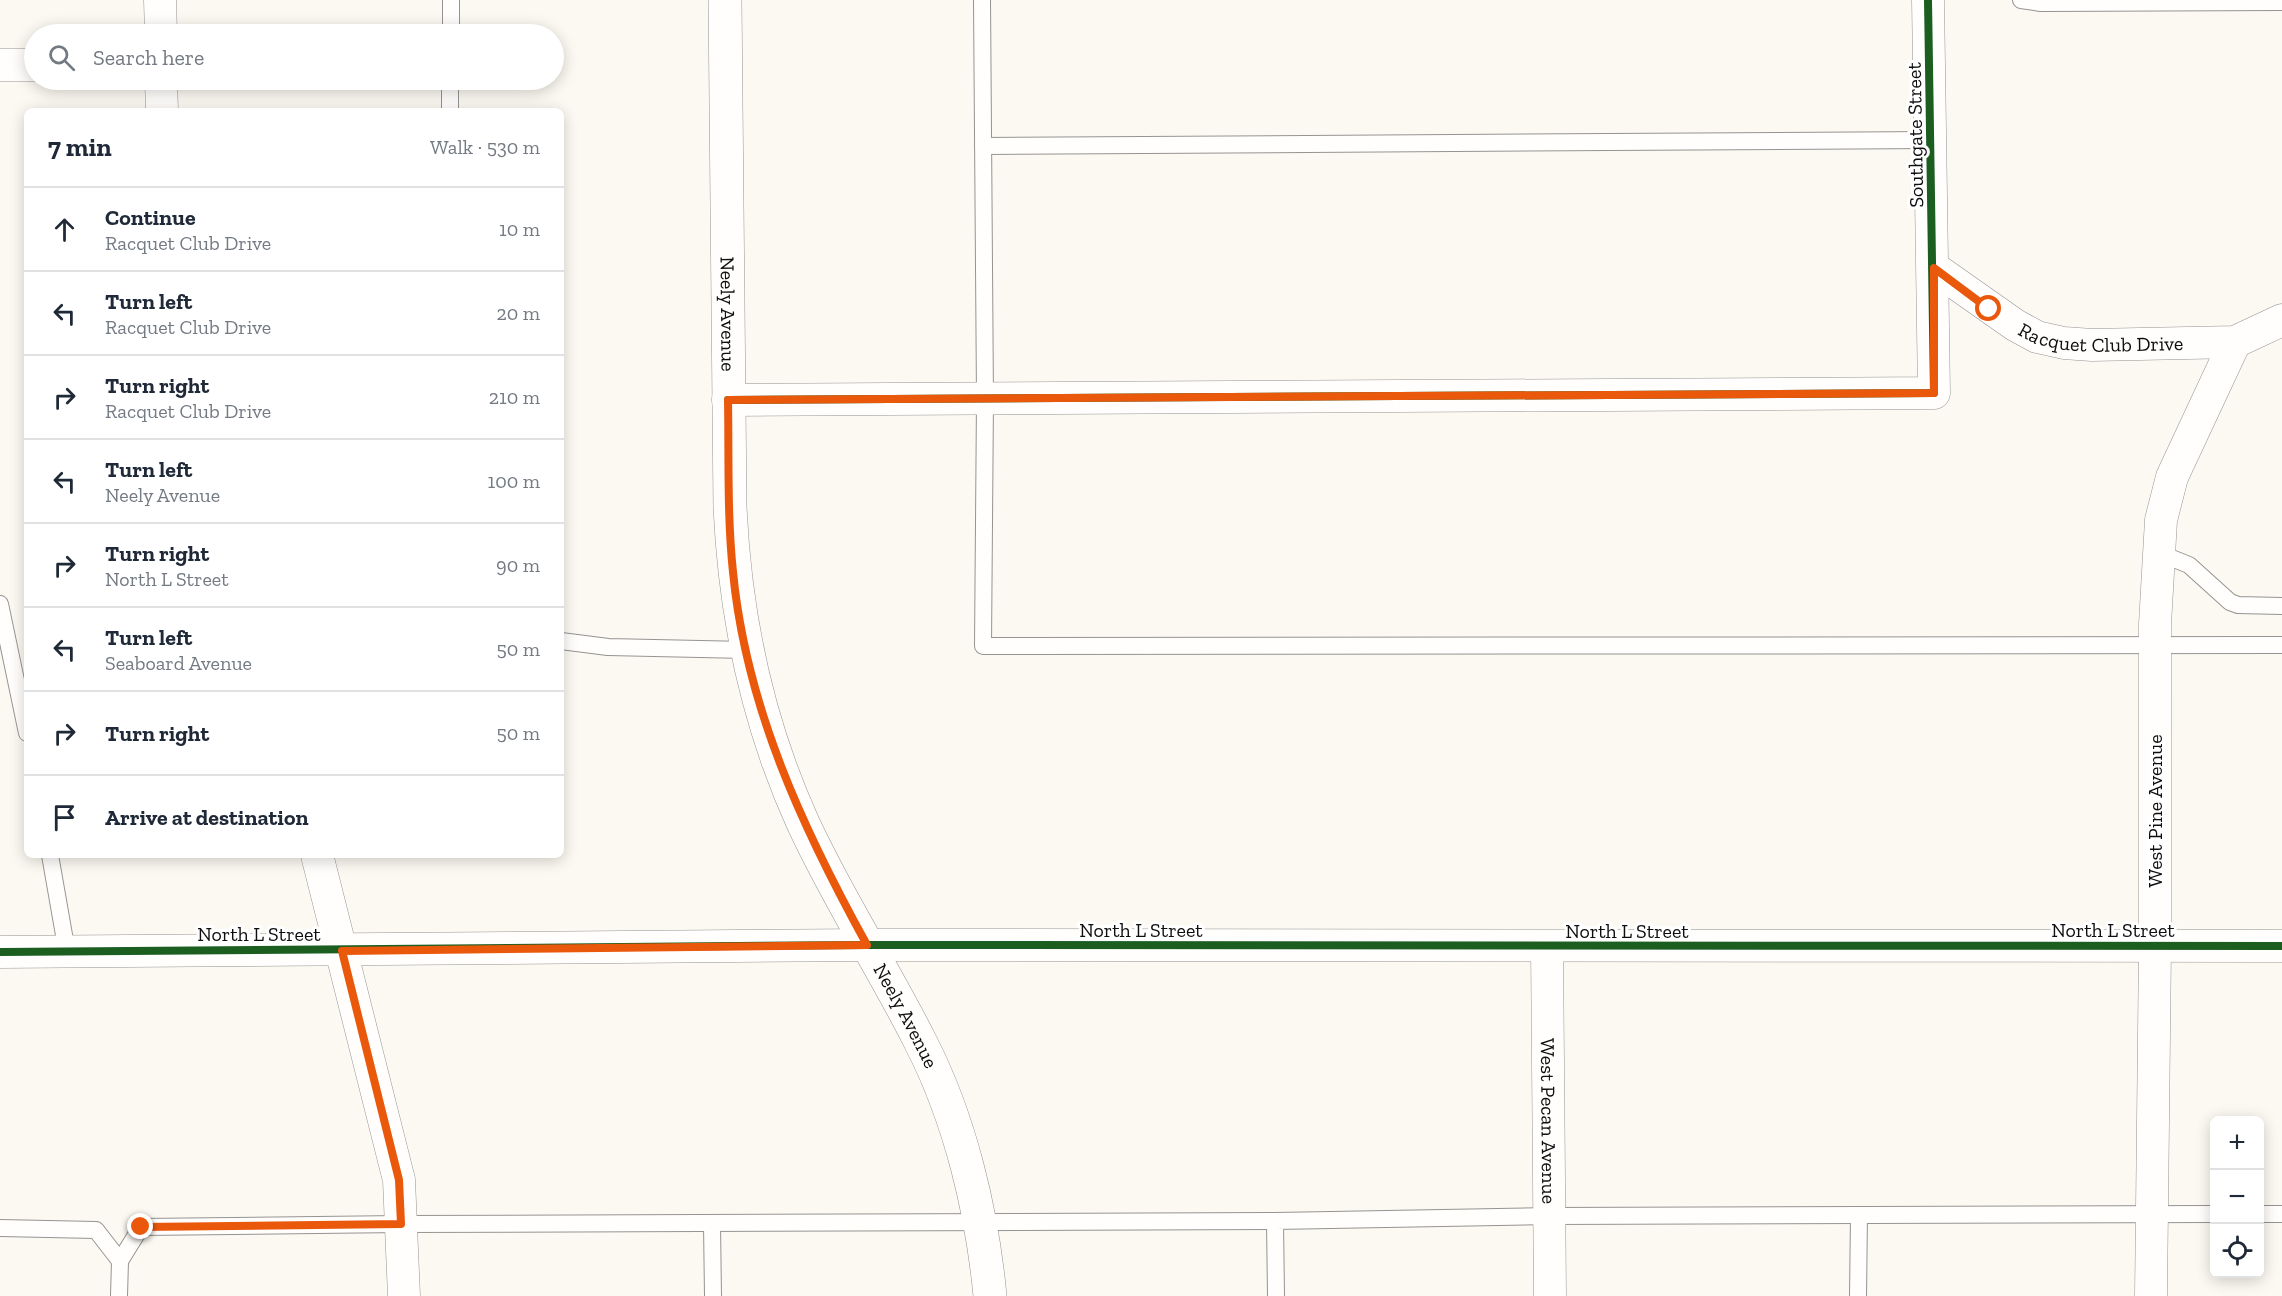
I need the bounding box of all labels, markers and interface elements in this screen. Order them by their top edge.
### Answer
search box [24,24,564,90]
icon: search [45,41,78,74]
text: Search here [93,44,204,71]
street label: Southgate Street [1902,62,1928,208]
text: 7 min [48,131,112,163]
text: Walk · 530 m [430,135,540,159]
text: Continue [105,204,196,231]
icon: ahead [48,213,81,246]
text: 10 m [499,217,540,241]
text: Racquet Club Drive [105,231,271,255]
street label: Neely Avenue [716,256,741,372]
text: Turn left [105,288,192,315]
route start [1975,295,2001,321]
icon: left [48,297,81,330]
text: 20 m [496,301,540,325]
text: Racquet Club Drive [105,315,271,339]
street label: Racquet Club Drive [2014,317,2184,357]
text: Turn right [105,372,209,399]
icon: right [48,381,81,414]
text: 210 m [489,385,540,409]
text: Racquet Club Drive [105,399,271,423]
text: Turn left [105,456,192,483]
icon: left [48,465,81,498]
text: 100 m [487,469,540,493]
text: Neely Avenue [105,483,220,507]
text: Turn right [105,540,209,567]
icon: right [48,549,81,582]
text: 90 m [496,553,540,577]
text: North L Street [105,567,229,591]
text: Turn left [105,624,192,651]
icon: left [48,633,81,666]
text: 50 m [496,637,540,661]
text: Seaboard Avenue [105,651,252,675]
icon: right [48,717,81,750]
text: Turn right [105,720,209,747]
text: 50 m [496,721,540,745]
street label: West Pine Avenue [2143,734,2167,888]
icon: arrive [48,801,81,834]
text: Arrive at destination [105,804,308,831]
street label: North L Street [1079,918,1203,942]
street label: North L Street [2051,918,2175,942]
street label: North L Street [1565,919,1689,943]
street label: North L Street [197,922,321,946]
street label: Neely Avenue [868,959,943,1072]
street label: West Pecan Avenue [1536,1038,1561,1204]
map controls [2210,1116,2264,1278]
button: + [2210,1116,2264,1170]
button: − [2210,1170,2264,1224]
route end [127,1213,153,1239]
button: locate [2210,1224,2264,1278]

